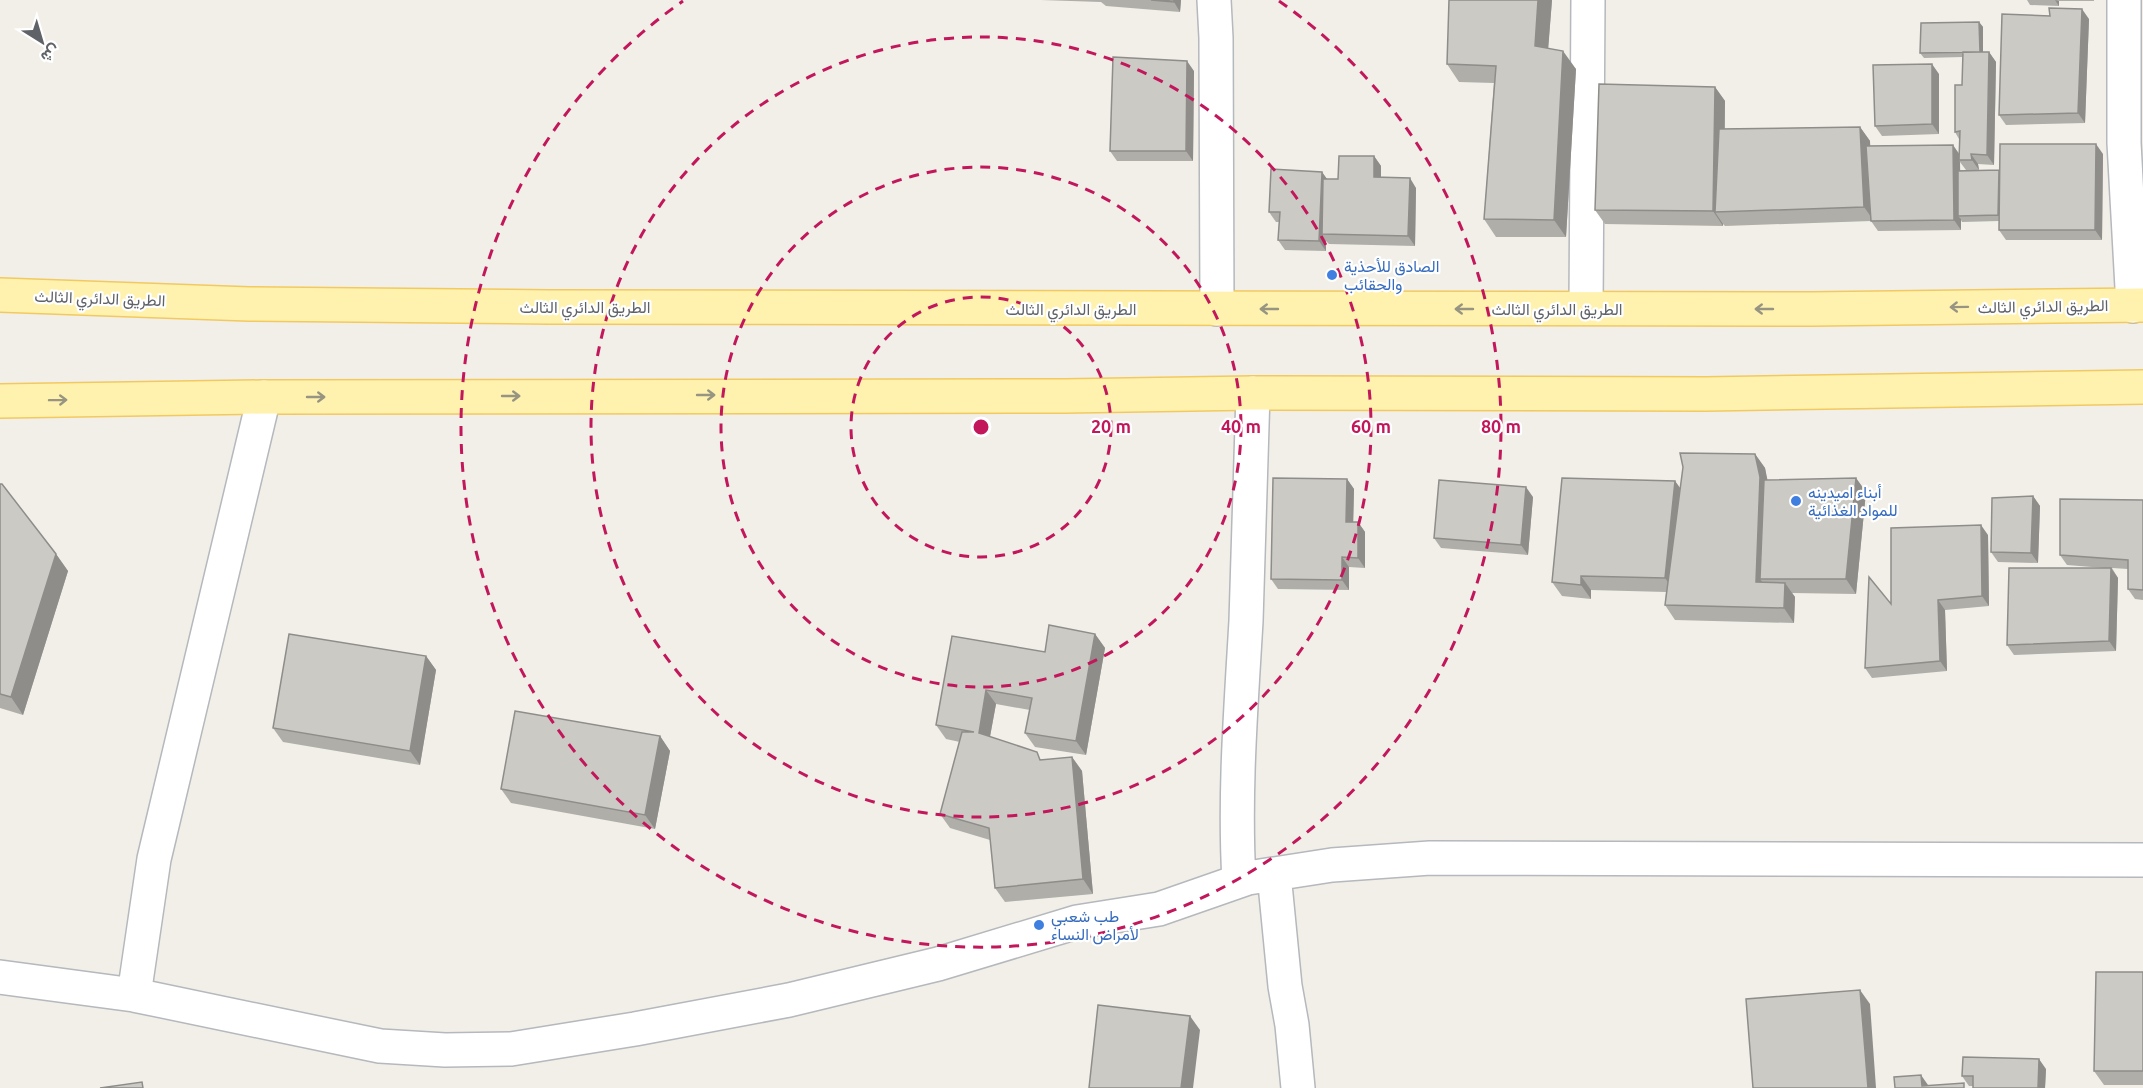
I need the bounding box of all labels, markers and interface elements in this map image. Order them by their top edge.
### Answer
north arrow [12,12,72,72]
text: ش [37,40,64,67]
place label: الصادق للأحذية والحقائب [1344,257,1439,295]
marker: الصادق للأحذية والحقائب [1325,268,1339,282]
street label: الطريق الدائري الثالث [34,287,166,314]
street label: الطريق الدائري الثالث [1977,296,2109,321]
street label: الطريق الدائري الثالث [520,298,650,321]
street label: الطريق الدائري الثالث [1006,300,1136,323]
street label: الطريق الدائري الثالث [1492,300,1622,323]
one-way arrow [1949,301,1969,313]
one-way arrow [1259,303,1279,315]
one-way arrow [1454,303,1474,315]
one-way arrow [1754,303,1774,315]
one-way arrow [696,389,716,401]
one-way arrow [501,390,521,402]
one-way arrow [306,391,326,403]
one-way arrow [48,394,68,406]
text: 20 m [1091,416,1131,436]
text: 40 m [1221,416,1261,436]
text: 60 m [1351,416,1391,436]
text: 80 m [1481,416,1521,436]
centre of rings [971,417,991,437]
place label: أبناء اميدينه للمواد الغذائية [1808,483,1898,521]
marker: أبناء اميدينه للمواد الغذائية [1789,494,1803,508]
place label: طب شعبي لأمراض النساء [1051,907,1139,945]
marker: طب شعبي لأمراض النساء [1032,918,1046,932]

